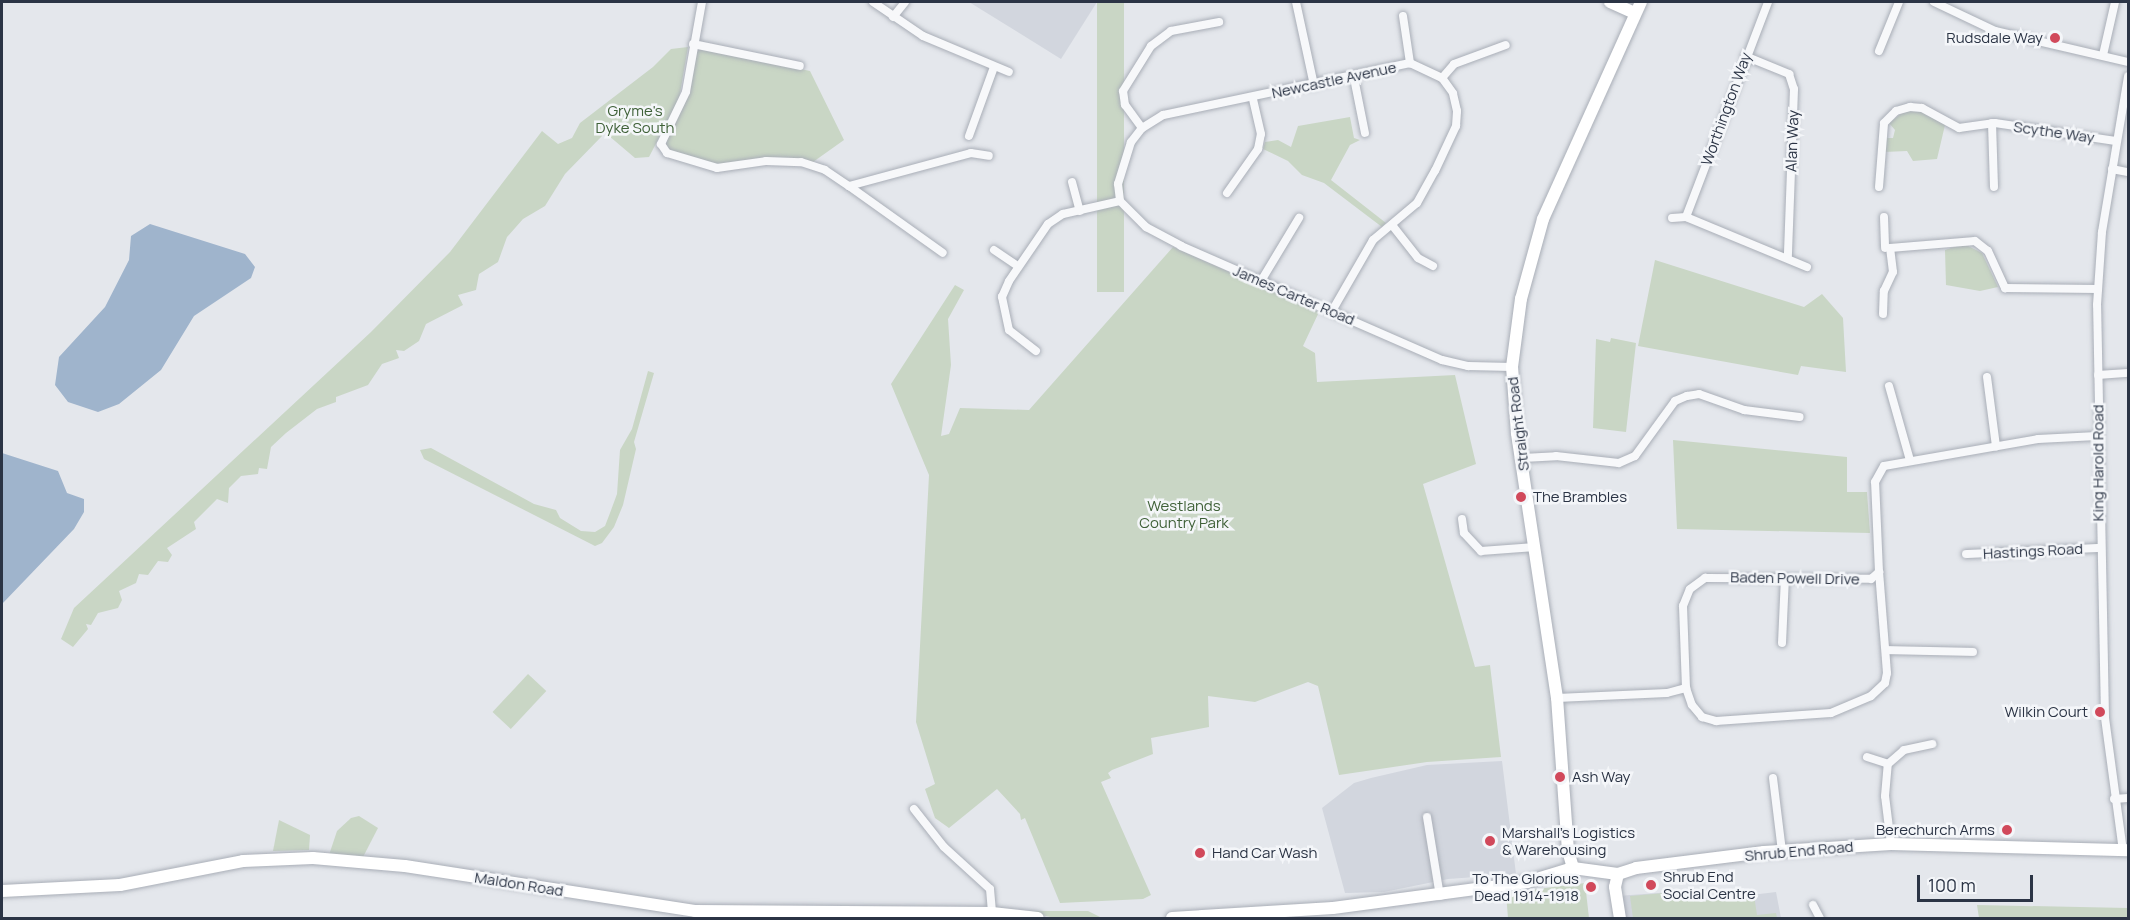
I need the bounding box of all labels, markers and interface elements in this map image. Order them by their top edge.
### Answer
place label: Rudsdale Way [1946,29,2043,47]
marker: Rudsdale Way [2048,31,2062,45]
street label: Worthington Way [1697,50,1755,168]
street label: Newcastle Avenue [1270,58,1398,102]
park label: Gryme's Dyke South [596,101,674,136]
street label: Alan Way [1782,110,1802,172]
street label: Scythe Way [2012,117,2096,147]
street label: James Carter Road [1230,261,1358,329]
street label: Straight Road [1503,376,1533,472]
street label: King Harold Road [2089,405,2107,521]
place label: The Brambles [1533,488,1627,506]
marker: The Brambles [1514,490,1528,504]
park label: Westlands Country Park [1139,496,1229,531]
street label: Hastings Road [1982,539,2084,563]
street label: Baden Powell Drive [1730,568,1860,588]
place label: Wilkin Court [2004,703,2088,721]
marker: Wilkin Court [2093,705,2107,719]
place label: Ash Way [1572,768,1630,786]
marker: Ash Way [1553,770,1567,784]
place label: Berechurch Arms [1876,821,1995,839]
place label: Marshall's Logistics & Warehousing [1502,823,1635,858]
marker: Berechurch Arms [2000,823,2014,837]
marker: Marshall's Logistics & Warehousing [1483,834,1497,848]
street label: Shrub End Road [1744,837,1854,865]
place label: Hand Car Wash [1212,844,1317,862]
marker: Hand Car Wash [1193,846,1207,860]
scale bar [1920,863,2036,901]
place label: Shrub End Social Centre [1663,867,1756,902]
street label: Maldon Road [473,868,565,900]
place label: To The Glorious Dead 1914-1918 [1472,869,1579,904]
text: 100 m [1928,873,1976,897]
marker: Shrub End Social Centre [1644,878,1658,892]
marker: To The Glorious Dead 1914-1918 [1584,880,1598,894]

